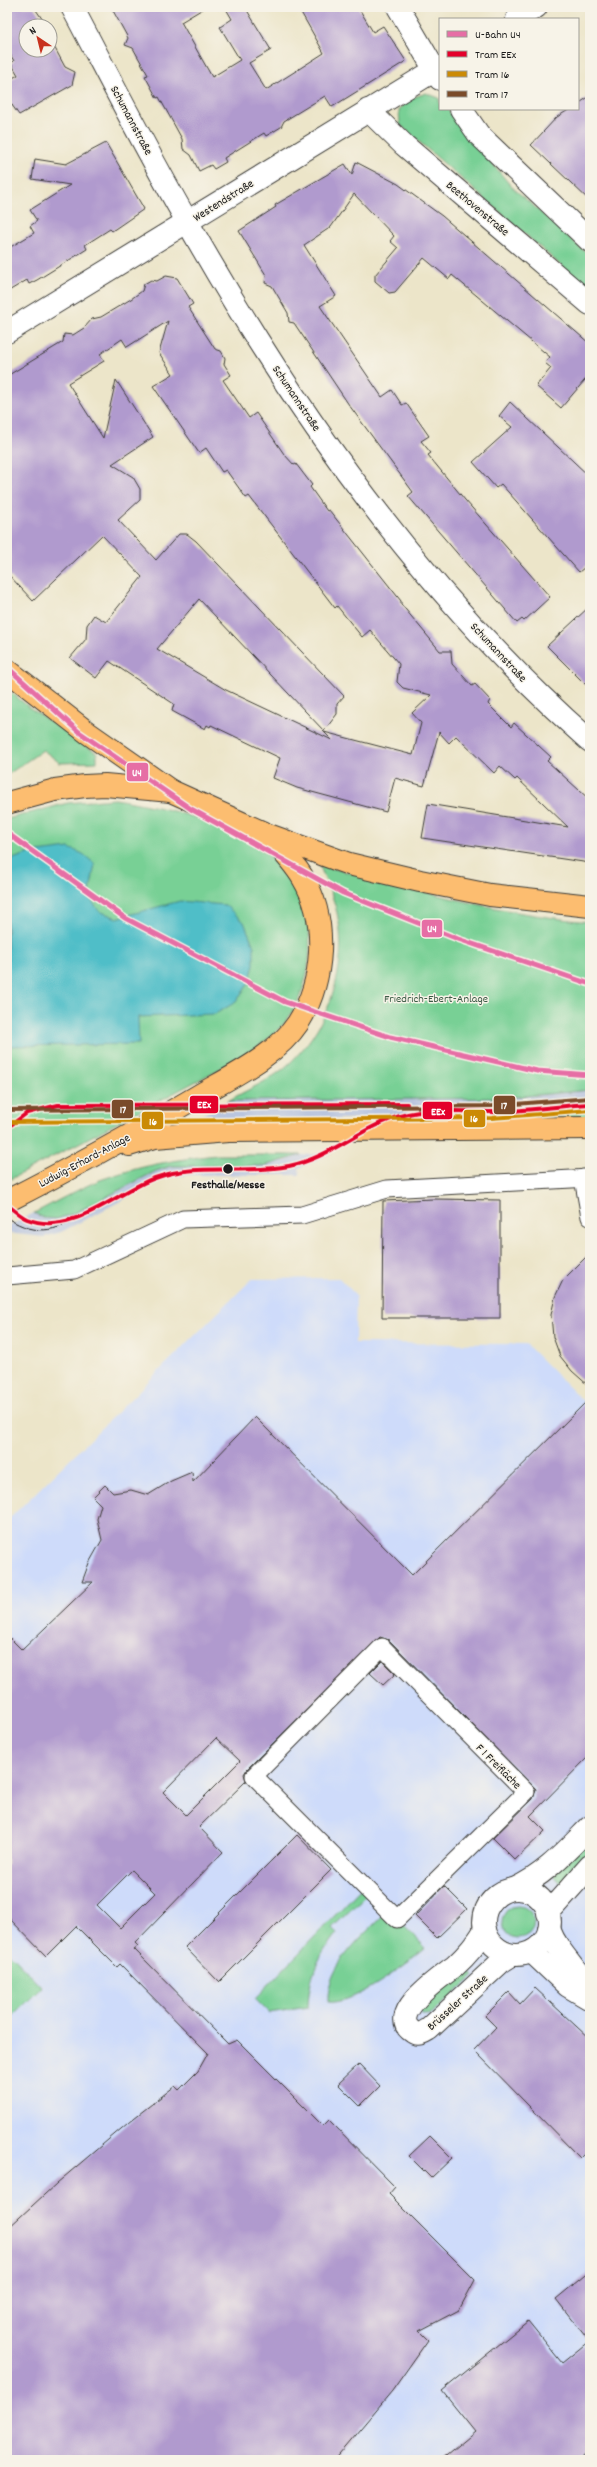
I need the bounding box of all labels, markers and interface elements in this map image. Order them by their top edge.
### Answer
north arrow [18,18,58,58]
legend [439,18,579,110]
text: N [27,23,41,40]
text: U-Bahn U4 [475,27,521,44]
text: Tram EEx [475,47,517,64]
text: Tram 16 [475,67,510,84]
street label: Schumannstraße [105,83,156,158]
text: Tram 17 [475,87,509,104]
street label: Westendstraße [190,176,257,227]
street label: Beethovenstraße [442,178,512,241]
street label: Schumannstraße [267,362,324,435]
street label: Schumannstraße [466,619,530,687]
line badge: U4 [126,762,149,782]
text: U4 [132,766,142,782]
line badge: U4 [421,919,443,938]
text: U4 [427,922,437,938]
park label: Friedrich-Ebert-Anlage [384,991,488,1008]
line badge: EEx [189,1095,219,1114]
line badge: 17 [493,1095,516,1115]
text: EEx [197,1098,212,1114]
line badge: 17 [111,1099,134,1119]
text: 17 [501,1099,508,1115]
line badge: EEx [422,1101,453,1120]
text: 17 [120,1103,127,1119]
text: EEx [431,1105,446,1121]
line badge: 16 [463,1109,486,1128]
line badge: 16 [141,1111,164,1130]
text: 16 [470,1112,479,1128]
text: 16 [149,1115,158,1131]
street label: Ludwig-Erhard-Anlage [36,1130,133,1193]
marker: Festhalle/Messe [221,1162,235,1176]
place label: Festhalle/Messe [191,1177,265,1194]
street label: F 1 Freifläche [471,1740,525,1794]
street label: Brüsseler Straße [424,1971,492,2035]

